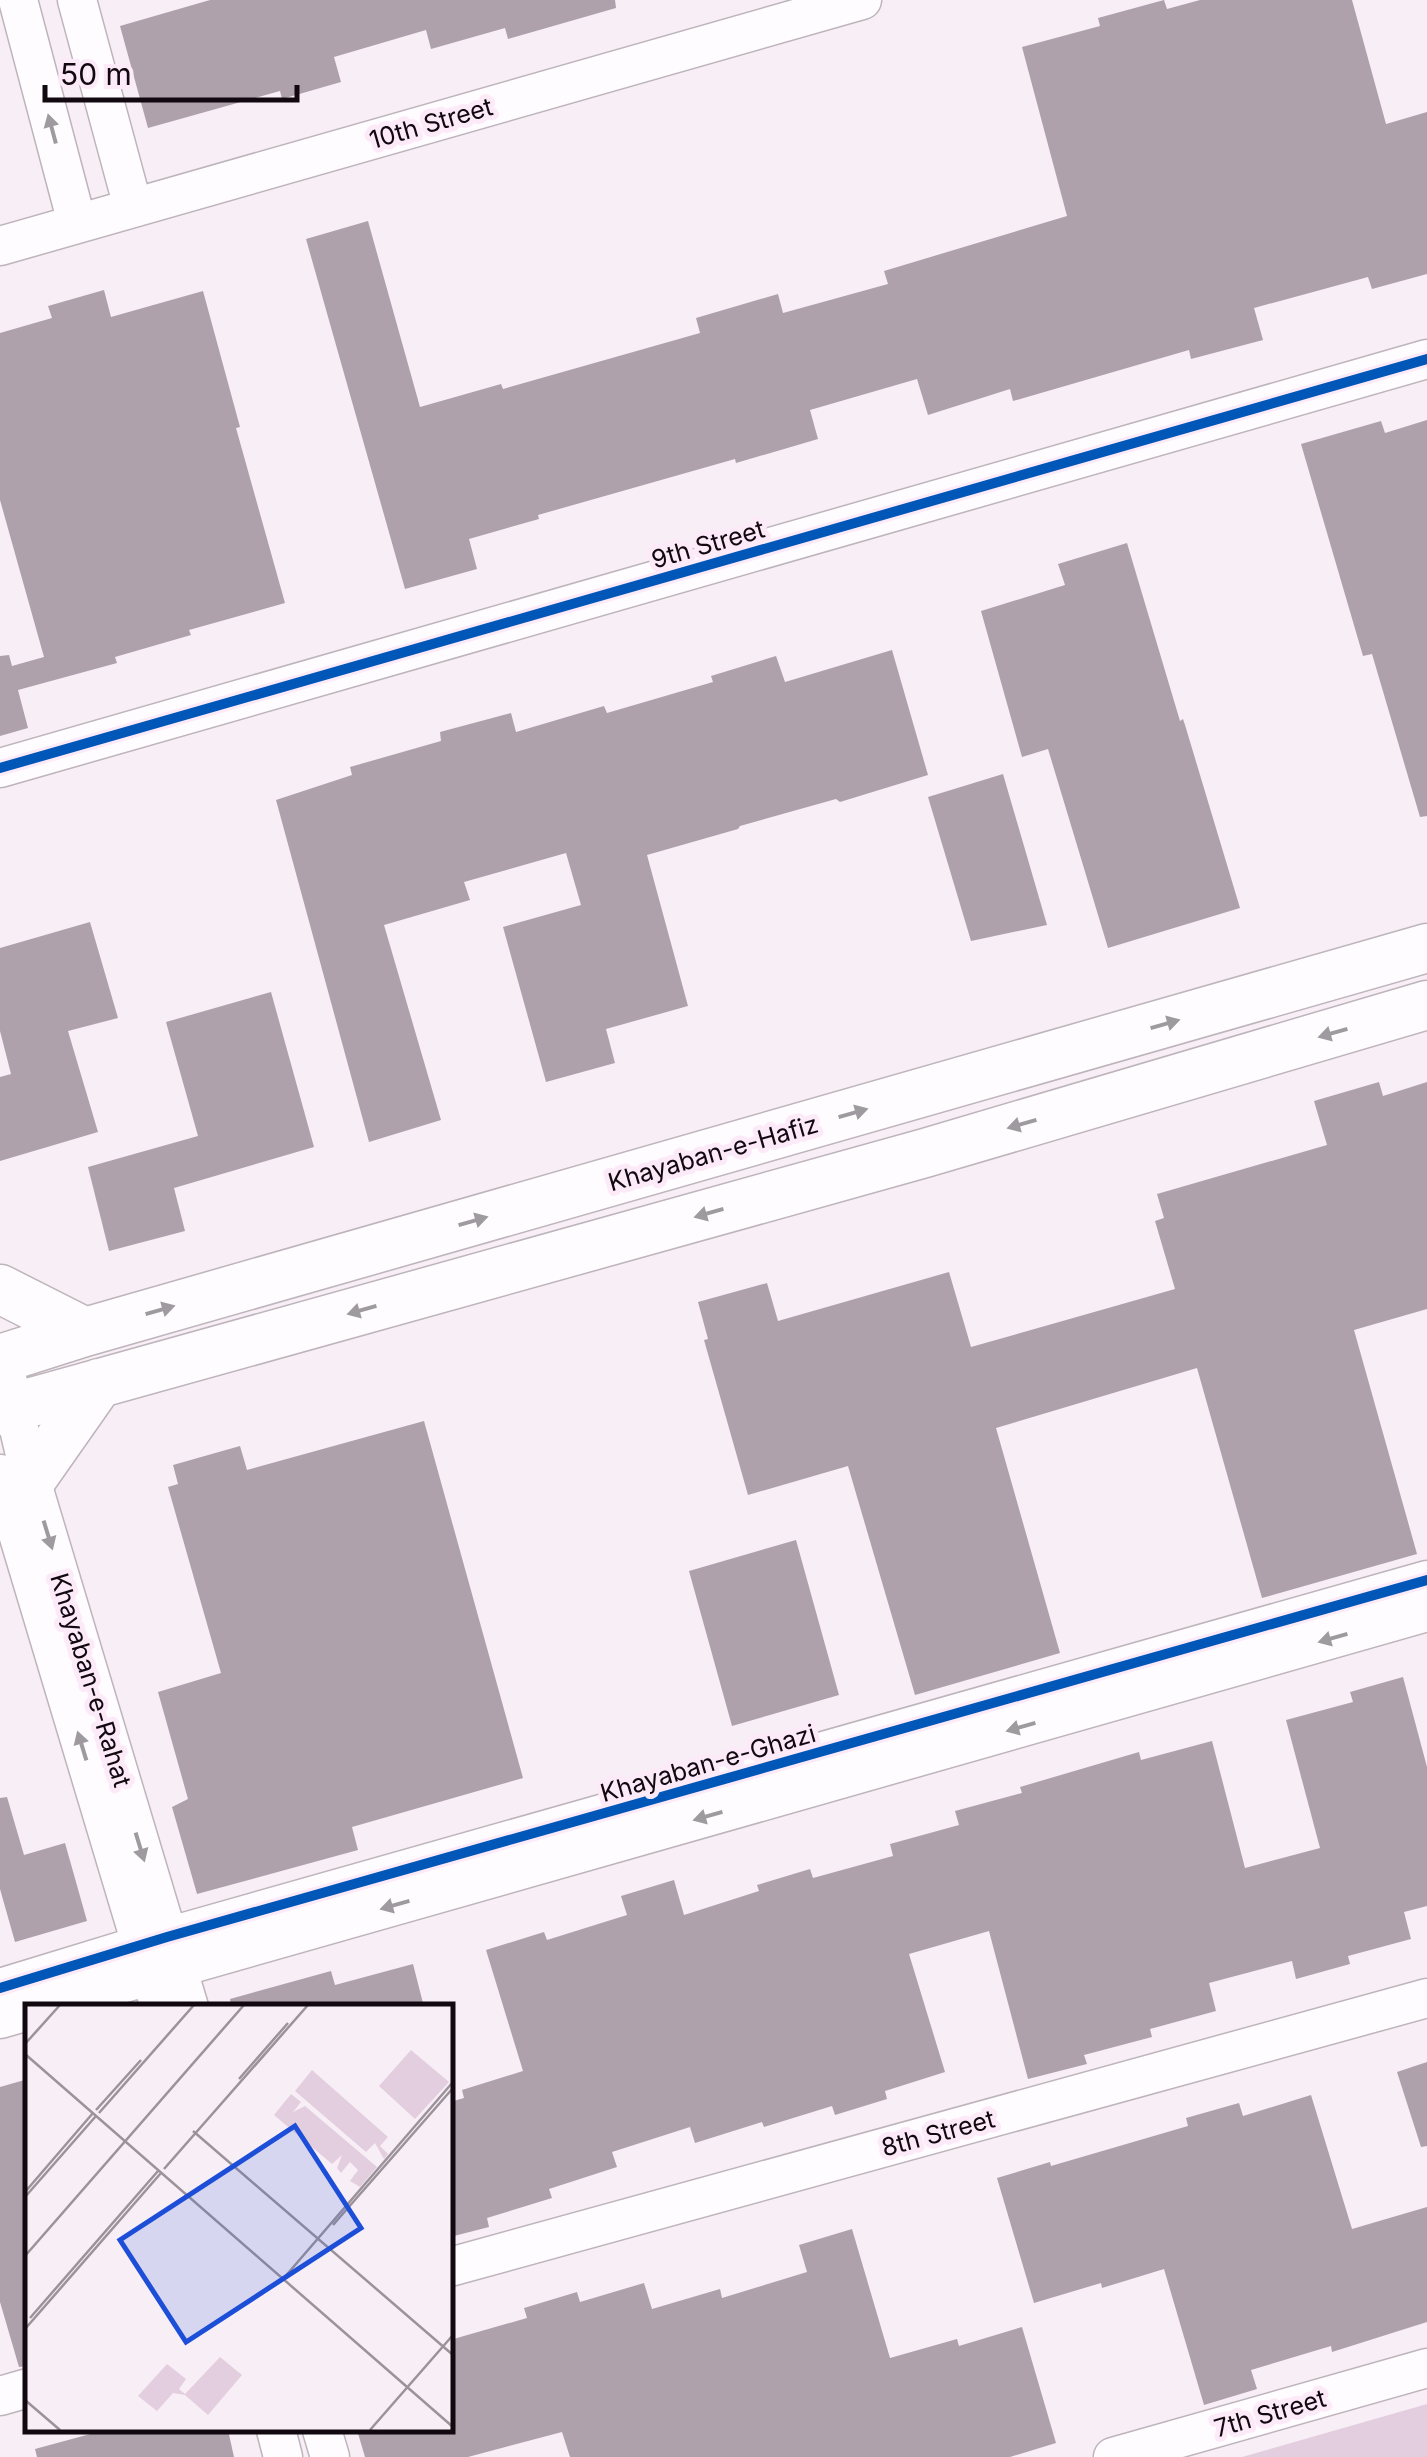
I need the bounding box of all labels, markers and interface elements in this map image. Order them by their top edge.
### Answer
scale bar [45,40,298,102]
text: 50 m [60,56,132,92]
street label: 10th Street [366,91,496,155]
one-way arrow [44,113,60,144]
street label: 9th Street [648,514,768,574]
one-way arrow [1150,1015,1181,1031]
one-way arrow [1318,1026,1348,1041]
one-way arrow [838,1105,869,1121]
street label: Khayaban-e-Hafiz [605,1109,821,1197]
one-way arrow [1006,1117,1036,1132]
one-way arrow [693,1206,724,1221]
one-way arrow [458,1213,489,1229]
one-way arrow [145,1302,176,1317]
one-way arrow [346,1303,377,1318]
one-way arrow [41,1520,56,1551]
street label: Khayaban-e-Rahat [44,1569,138,1791]
one-way arrow [1317,1631,1348,1647]
street label: Khayaban-e-Ghazi [597,1718,819,1808]
one-way arrow [1005,1720,1036,1736]
one-way arrow [74,1730,89,1761]
one-way arrow [692,1809,723,1824]
one-way arrow [133,1832,148,1862]
one-way arrow [380,1898,410,1913]
inset map [25,2004,452,2432]
street label: 8th Street [878,2103,998,2163]
street label: 7th Street [1211,2383,1329,2443]

